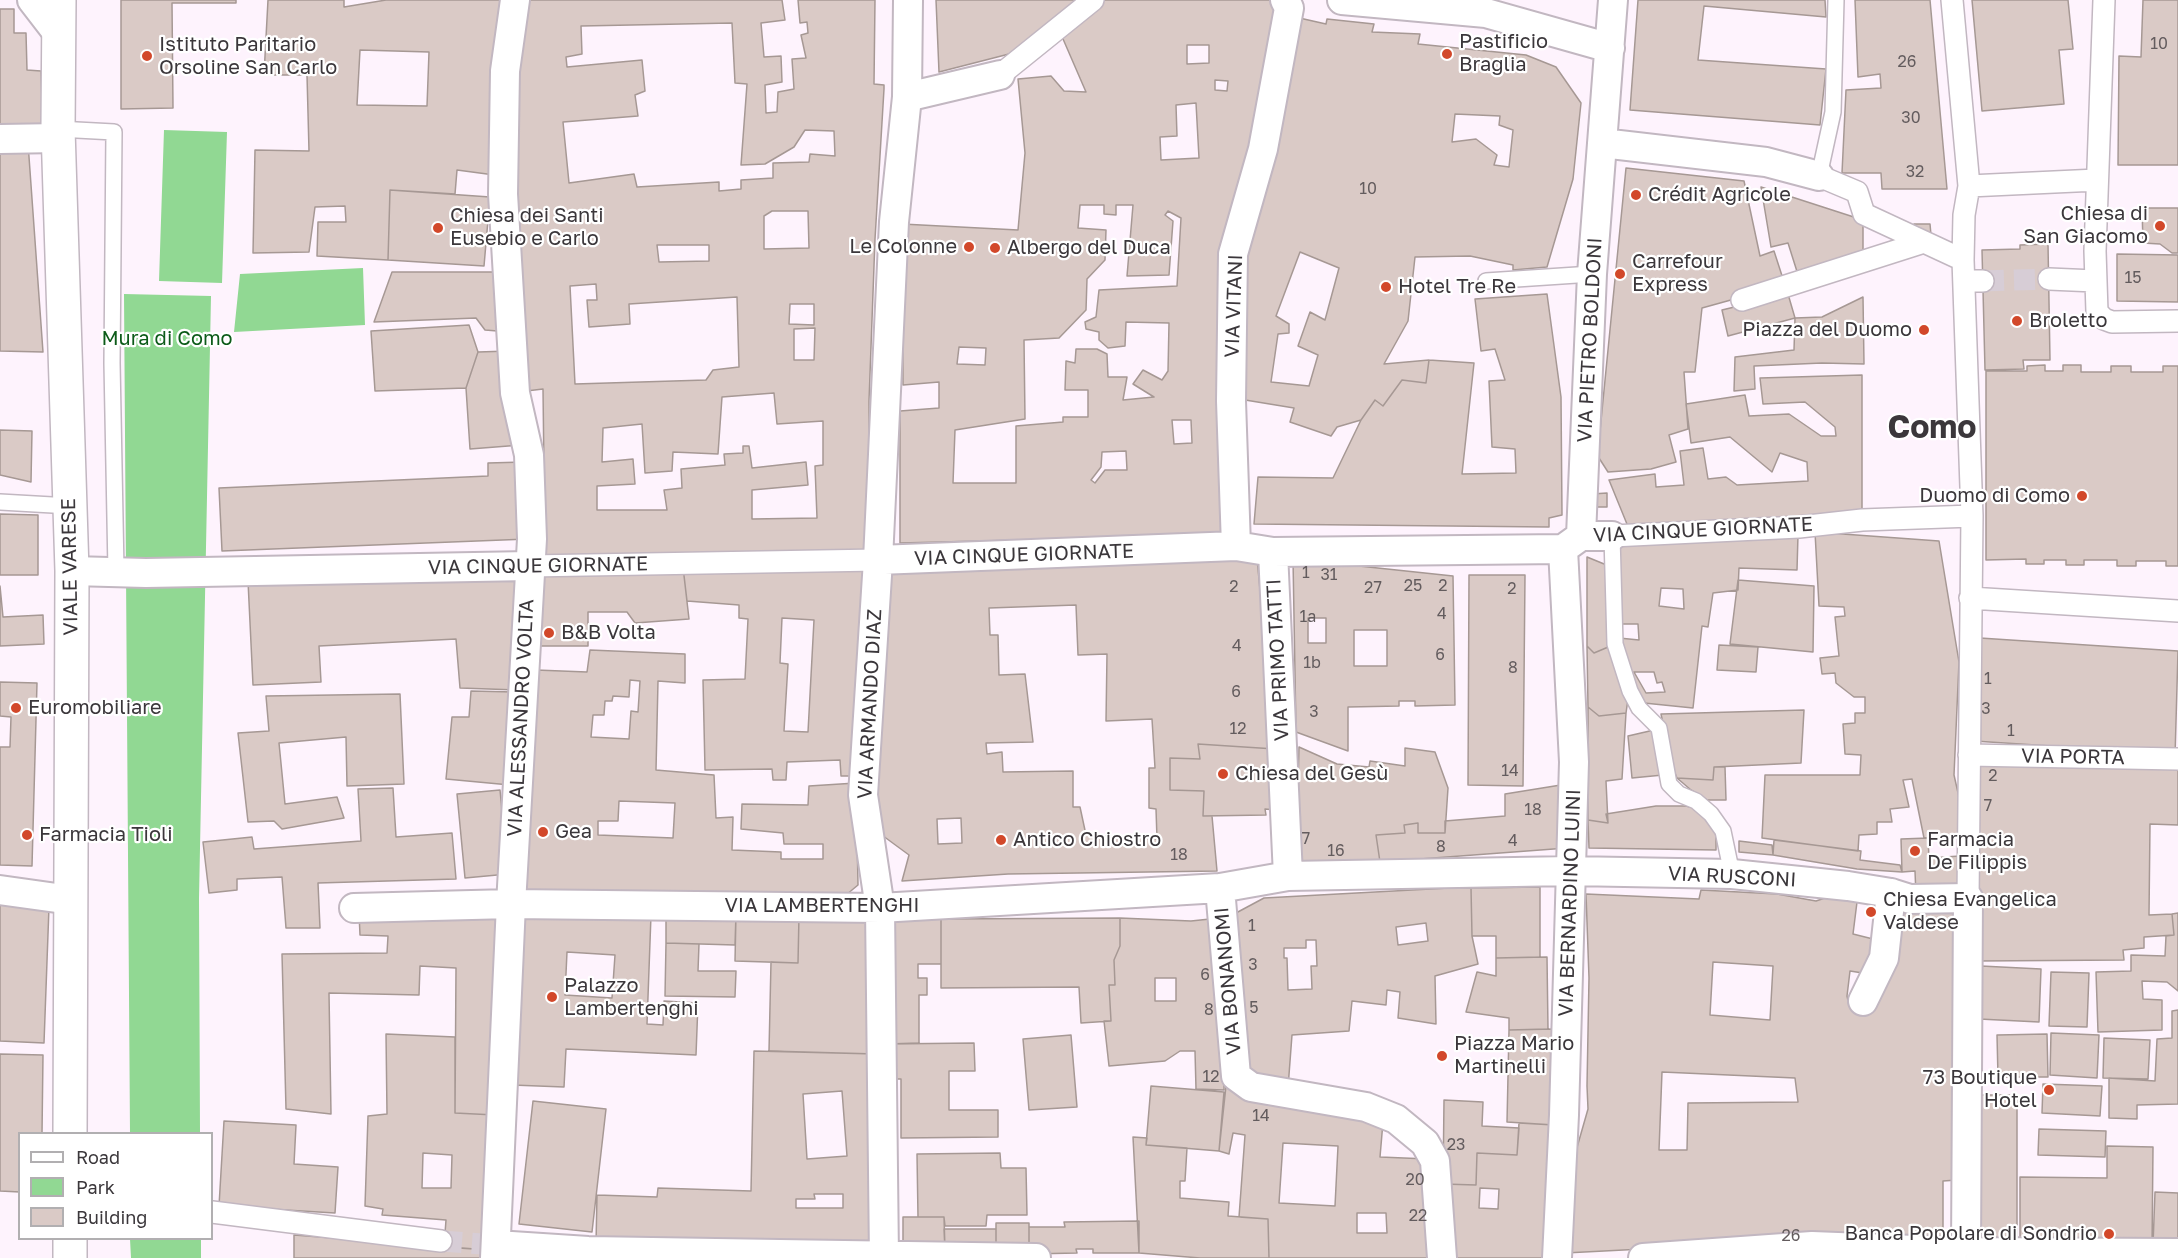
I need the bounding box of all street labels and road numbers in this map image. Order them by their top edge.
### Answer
street label: VIA PIETRO BOLDONI [1573,237,1607,443]
street label: VIA VITANI [1220,254,1248,358]
street label: VIALE VARESE [57,498,83,636]
street label: VIA CINQUE GIORNATE [1592,512,1814,548]
street label: VIA CINQUE GIORNATE [914,539,1134,571]
street label: VIA CINQUE GIORNATE [428,552,648,580]
street label: VIA PRIMO TATTI [1262,578,1294,742]
street label: VIA ALESSANDRO VOLTA [503,598,539,838]
street label: VIA ARMANDO DIAZ [853,608,887,800]
street label: VIA PORTA [2021,744,2125,770]
street label: VIA BERNARDINO LUINI [1554,789,1586,1017]
street label: VIA RUSCONI [1667,862,1797,892]
street label: VIA LAMBERTENGHI [724,894,920,918]
street label: VIA BONANOMI [1210,906,1246,1056]

